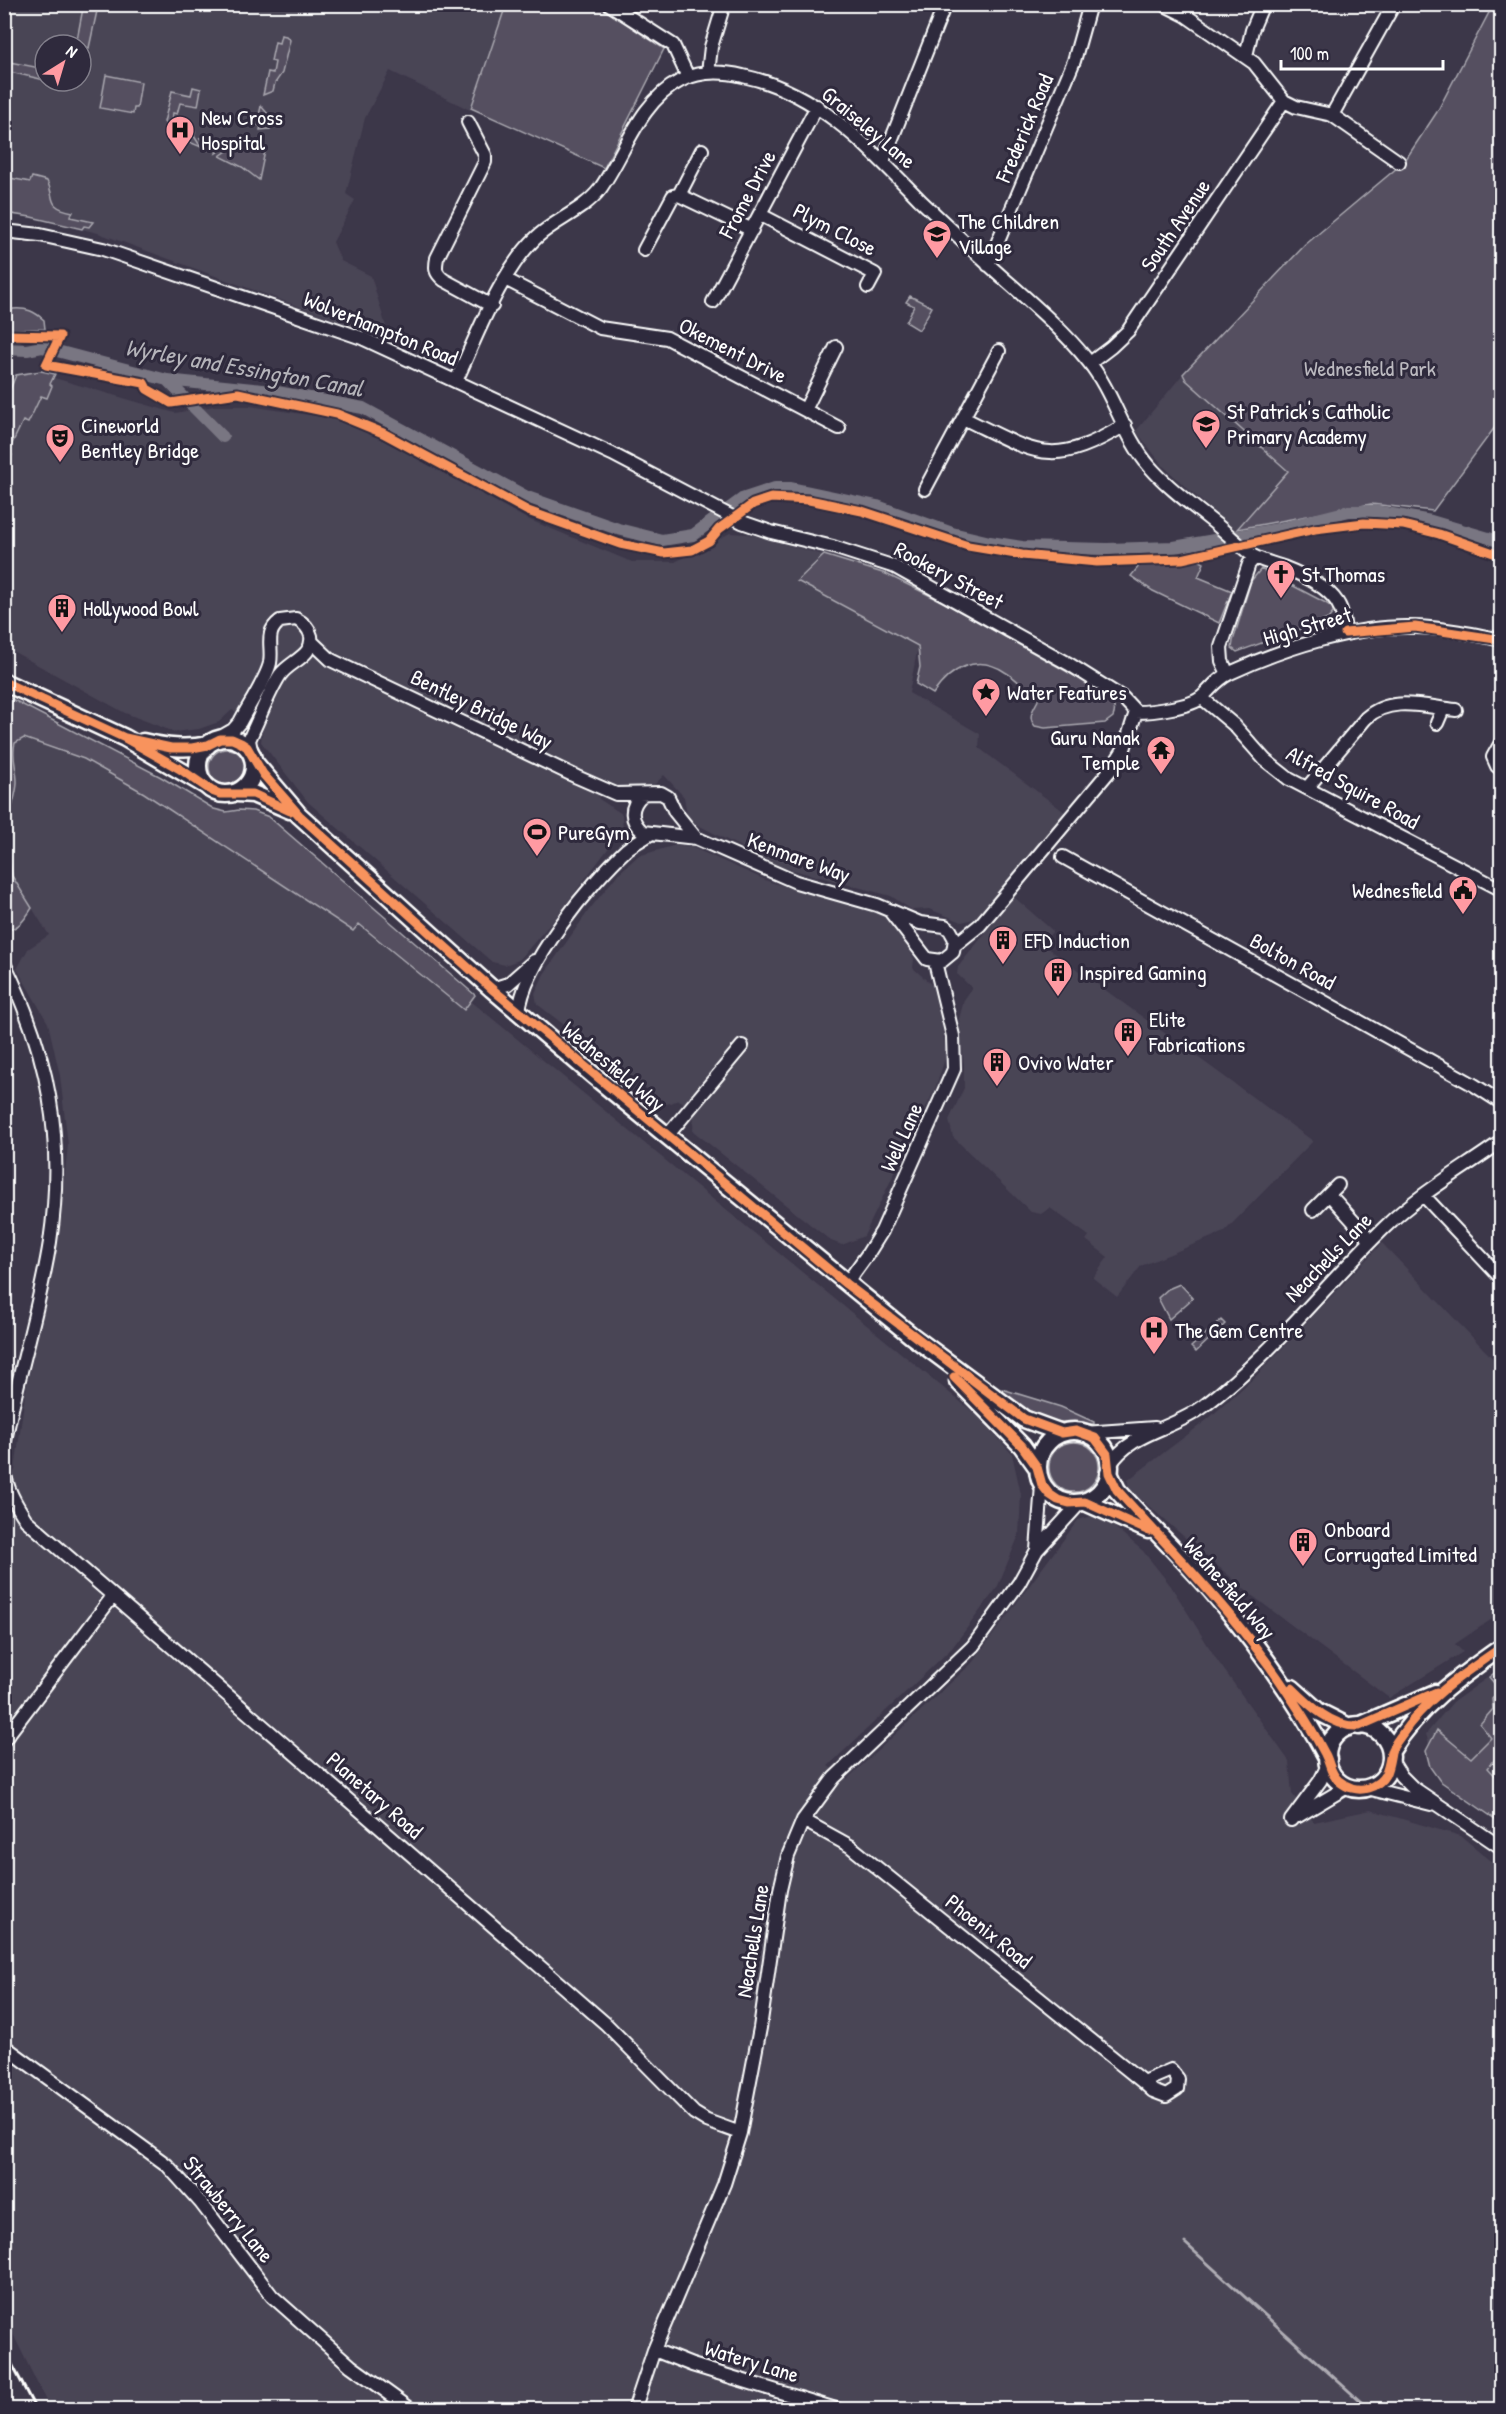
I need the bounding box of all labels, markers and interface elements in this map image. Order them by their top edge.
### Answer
north arrow [33,33,93,93]
scale bar [1281,33,1443,71]
text: N [62,40,82,63]
text: 100 m [1290,41,1329,66]
street label: Frederick Road [987,69,1060,188]
street label: Graiseley Lane [816,79,923,175]
place label: New Cross Hospital [201,102,283,157]
hospital icon: New Cross Hospital [164,114,196,156]
street label: Frome Drive [711,144,783,244]
street label: South Avenue [1133,173,1217,277]
street label: Plym Close [788,195,882,263]
place label: The Children Village [958,206,1059,261]
school or university icon: The Children Village [921,218,953,260]
street label: Wolverhampton Road [299,283,463,373]
street label: Okement Drive [674,310,793,390]
water label: Wyrley and Essington Canal [123,330,367,405]
park label: Wednesfield Park [1304,353,1436,383]
place label: St Patrick's Catholic Primary Academy [1227,396,1391,451]
school or university icon: St Patrick's Catholic Primary Academy [1190,408,1222,450]
place label: Cineworld Bentley Bridge [81,410,199,465]
theatre icon: Cineworld Bentley Bridge [44,422,76,464]
street label: Rookery Street [889,534,1009,617]
church icon: St Thomas [1265,558,1297,600]
place label: St Thomas [1302,559,1385,589]
building icon: Hollywood Bowl [46,592,78,634]
place label: Hollywood Bowl [83,593,199,623]
street label: High Street [1259,599,1355,653]
street label: Bentley Bridge Way [406,662,558,756]
place icon: Water Features [970,676,1002,718]
place label: Water Features [1007,677,1127,707]
place label: Guru Nanak Temple [1050,722,1140,777]
temple icon: Guru Nanak Temple [1145,734,1177,776]
street label: Alfred Squire Road [1281,738,1425,836]
sports icon: PureGym [521,816,553,858]
place label: PureGym [558,817,629,847]
street label: Kenmare Way [743,825,855,889]
public building icon: Wednesfield [1447,874,1479,916]
place label: Wednesfield [1352,875,1442,905]
building icon: EFD Induction [987,924,1019,966]
place label: EFD Induction [1024,925,1130,955]
street label: Bolton Road [1245,925,1341,997]
building icon: Inspired Gaming [1042,956,1074,998]
place label: Inspired Gaming [1079,957,1207,987]
place label: Elite Fabrications [1148,1004,1245,1059]
street label: Wednesfield Way [556,1014,672,1118]
building icon: Elite Fabrications [1112,1016,1144,1058]
building icon: Ovivo Water [981,1046,1013,1088]
place label: Ovivo Water [1018,1047,1114,1077]
street label: Well Lane [873,1098,930,1176]
street label: Neachells Lane [1278,1205,1379,1308]
hospital icon: The Gem Centre [1138,1314,1170,1356]
place label: The Gem Centre [1175,1315,1303,1345]
place label: Onboard Corrugated Limited [1324,1514,1477,1569]
building icon: Onboard Corrugated Limited [1287,1526,1319,1568]
street label: Wednesfield Way [1177,1530,1283,1646]
street label: Planetary Road [320,1745,430,1846]
street label: Neachells Lane [728,1882,776,2000]
street label: Phoenix Road [939,1887,1039,1975]
street label: Strawberry Lane [177,2149,282,2269]
street label: Watery Lane [701,2332,803,2390]

